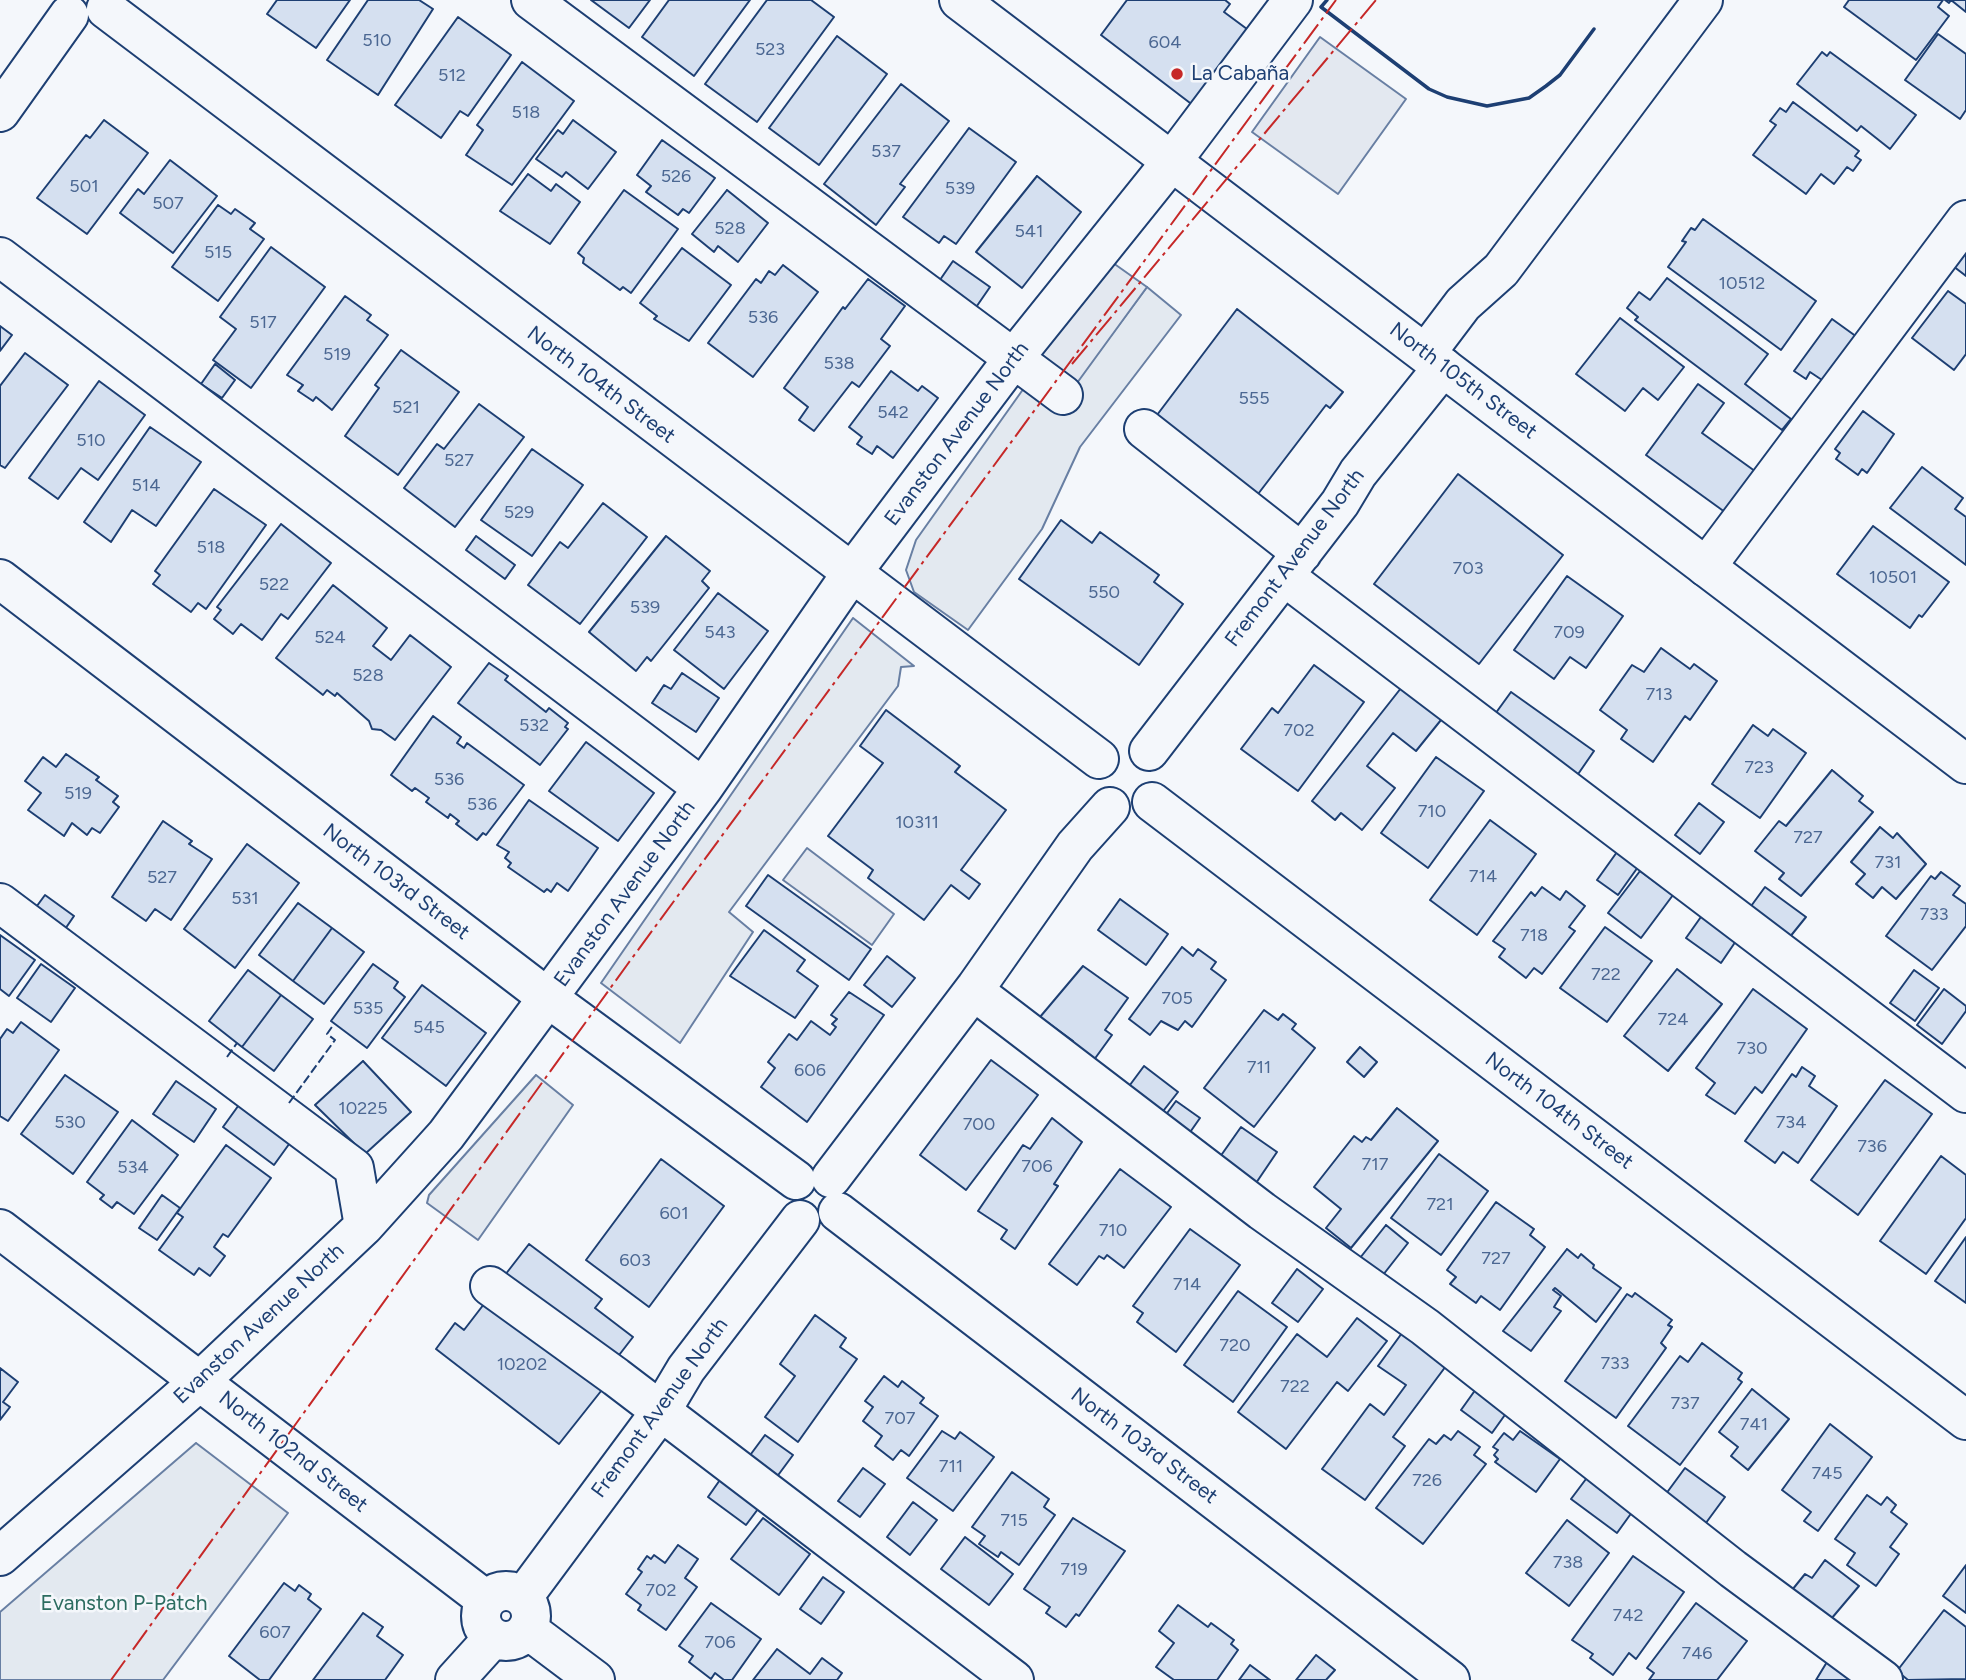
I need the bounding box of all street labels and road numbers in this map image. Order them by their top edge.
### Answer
street label: North 105th Street [1384,317,1542,445]
street label: North 104th Street [522,321,680,449]
street label: Evanston Avenue North [880,337,1034,531]
street label: Fremont Avenue North [1220,464,1370,652]
street label: Evanston Avenue North [549,796,701,992]
street label: North 103rd Street [318,819,474,945]
street label: North 104th Street [1480,1047,1638,1175]
street label: Evanston Avenue North [169,1239,349,1409]
street label: Fremont Avenue North [586,1313,734,1503]
street label: North 103rd Street [1066,1383,1222,1509]
street label: North 102nd Street [213,1386,373,1518]

